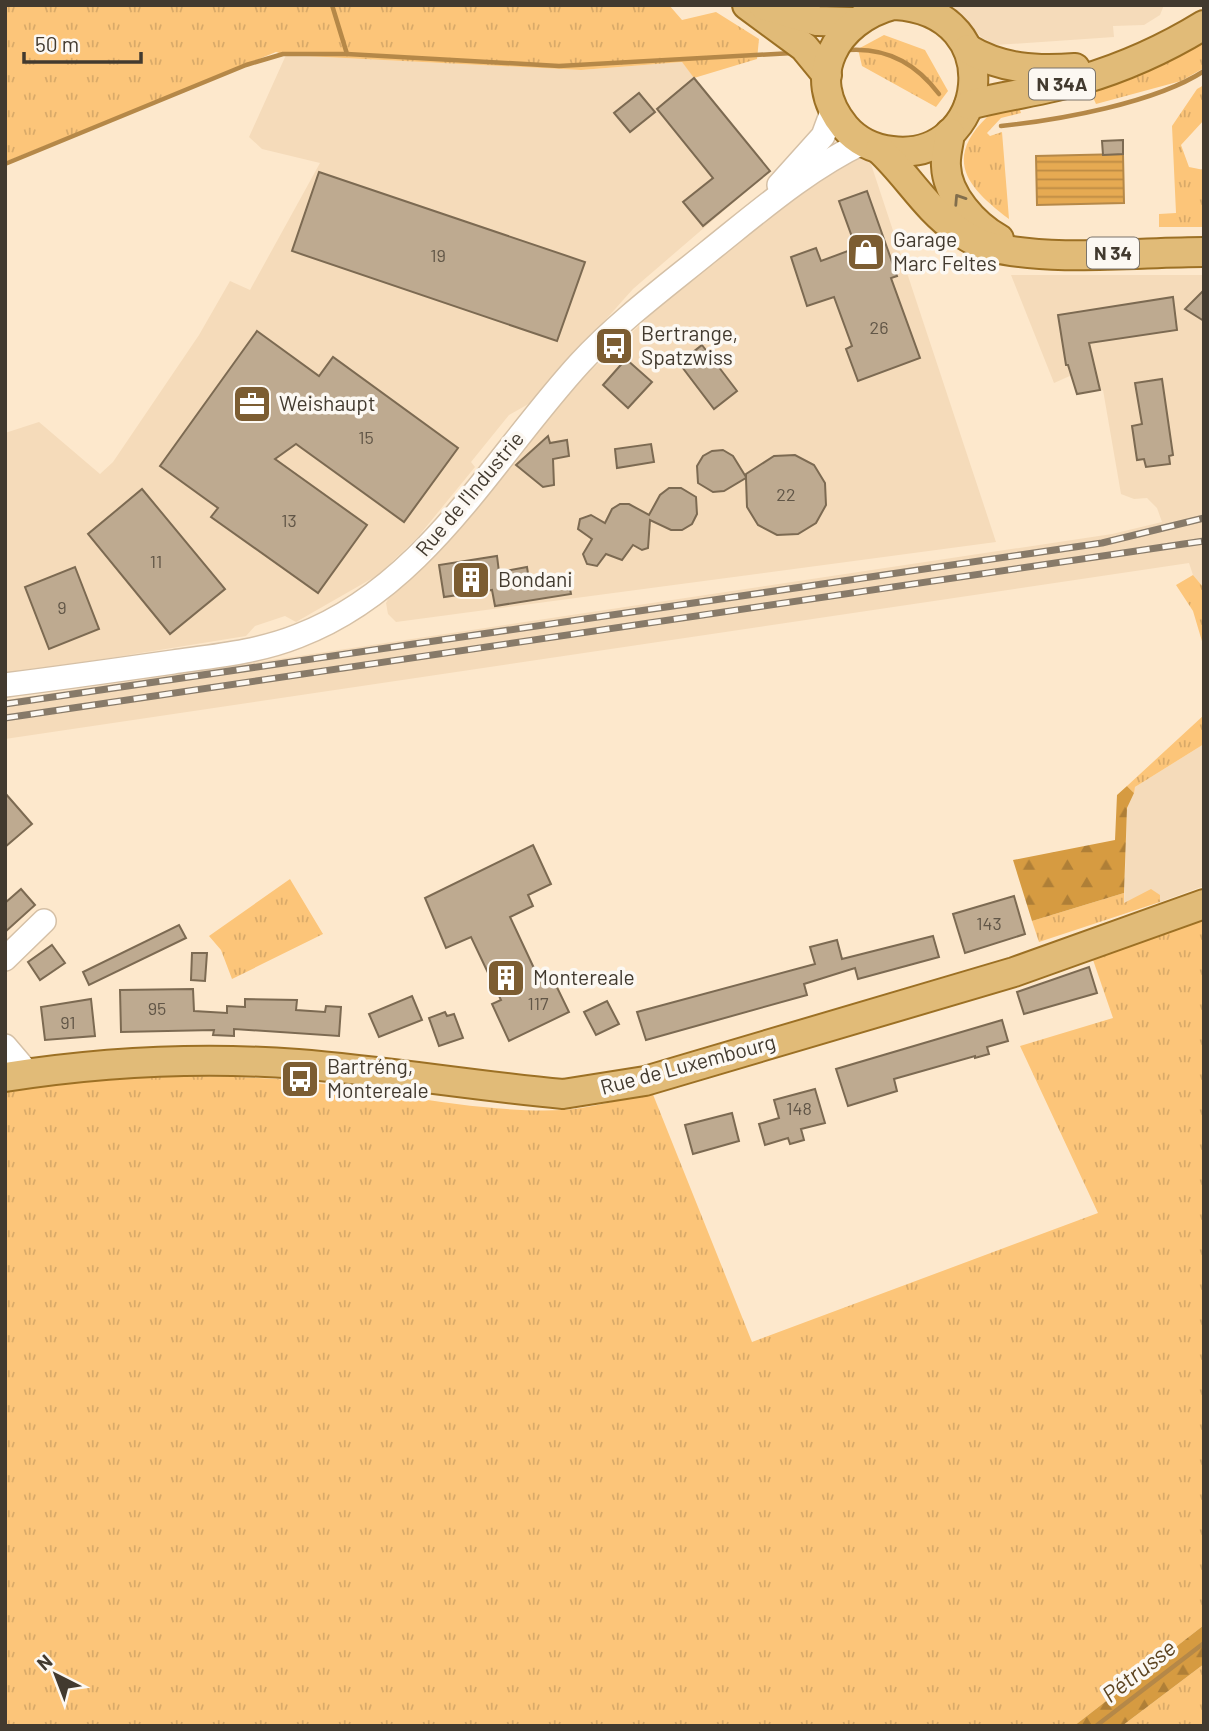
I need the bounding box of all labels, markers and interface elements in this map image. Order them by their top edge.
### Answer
scale bar [24,21,142,65]
text: 50 m [35,31,79,56]
road number: N 34A [1029,68,1095,100]
one-way arrow [954,194,967,207]
place label: Garage Marc Feltes [893,226,997,275]
shop icon: Garage Marc Feltes [845,231,887,273]
road number: N 34 [1087,238,1139,268]
house number: 19 [430,244,446,266]
house number: 26 [870,316,888,338]
place label: Bertrange, Spatzwiss [641,320,738,369]
bus stop icon: Bertrange, Spatzwiss [593,325,635,367]
office icon: Weishaupt [231,383,273,425]
place label: Weishaupt [279,390,376,415]
house number: 15 [358,426,374,448]
street label: Rue de l'Industrie [409,426,528,561]
house number: 22 [776,483,796,505]
house number: 13 [281,509,297,531]
house number: 11 [150,550,162,572]
building icon: Bondani [450,559,492,601]
place label: Bondani [498,566,573,591]
house number: 9 [57,596,67,618]
house number: 143 [976,912,1002,934]
building icon: Montereale [485,957,527,999]
place label: Montereale [533,964,635,989]
house number: 117 [527,992,549,1014]
house number: 95 [148,997,166,1019]
house number: 91 [60,1011,76,1033]
street label: Rue de Luxembourg [597,1028,778,1099]
place label: Bartréng, Montereale [327,1053,429,1102]
bus stop icon: Bartréng, Montereale [279,1058,321,1100]
house number: 148 [786,1097,812,1119]
water label: Pétrusse [1096,1633,1181,1708]
north arrow [21,1640,91,1710]
text: N [32,1649,57,1675]

